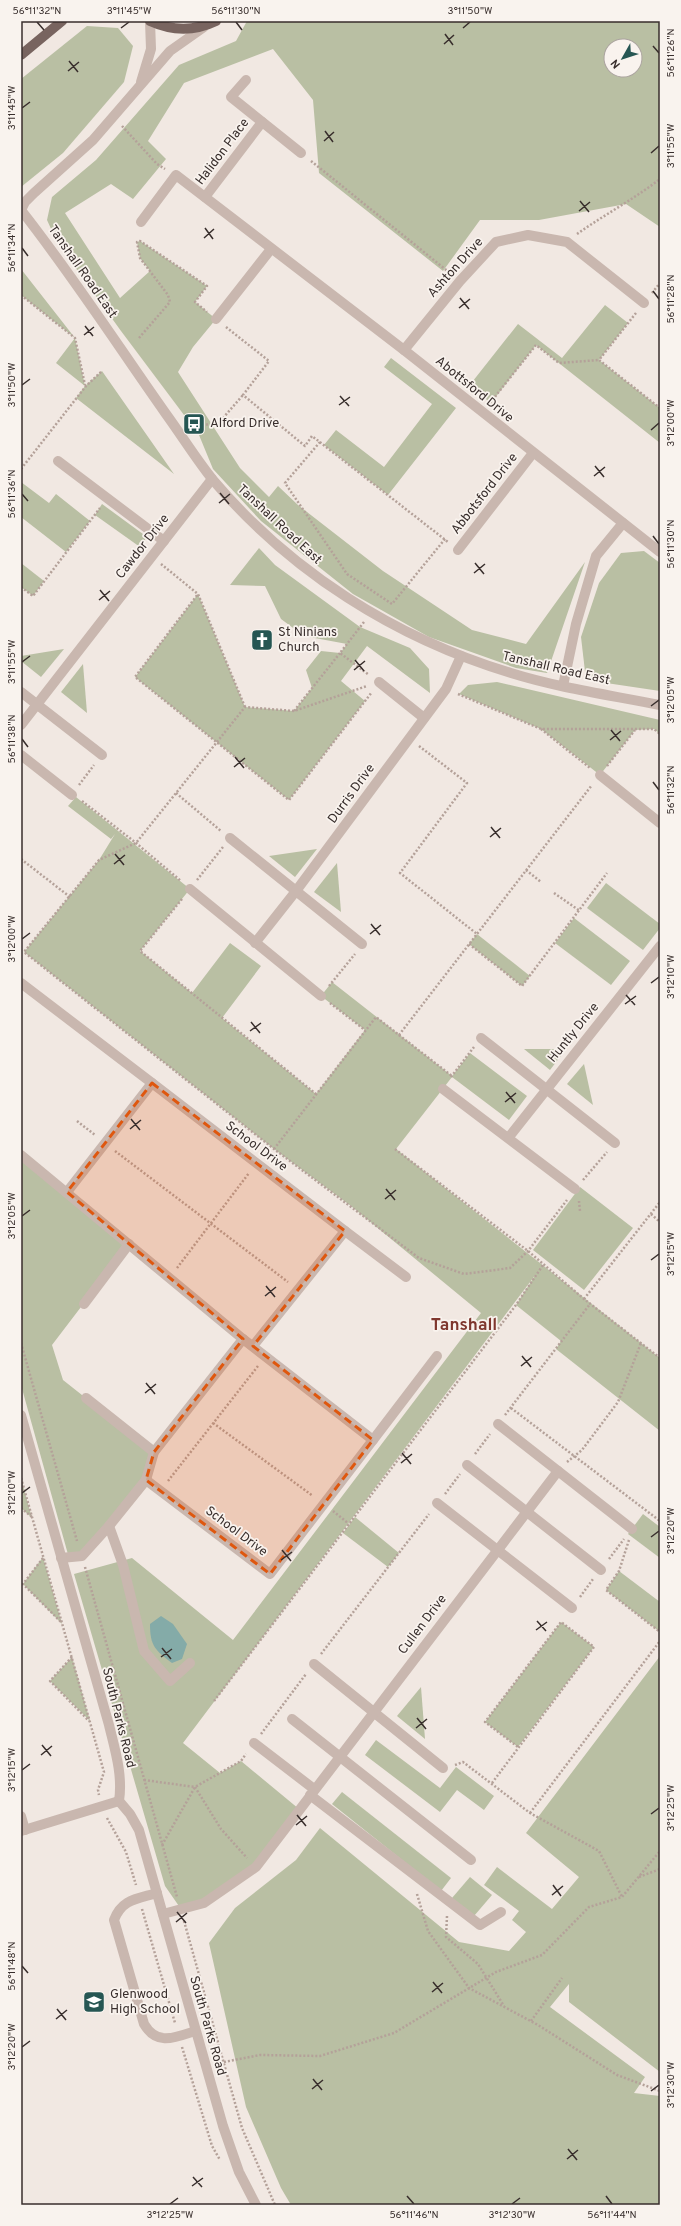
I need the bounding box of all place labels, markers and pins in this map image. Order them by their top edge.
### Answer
bus stop icon: Alford Drive [181,411,207,437]
place label: Alford Drive [210,416,279,432]
place label: St Ninians Church [278,625,337,656]
church icon: St Ninians Church [249,627,275,653]
place label: Glenwood High School [110,1987,180,2018]
school or university icon: Glenwood High School [81,1989,107,2015]

